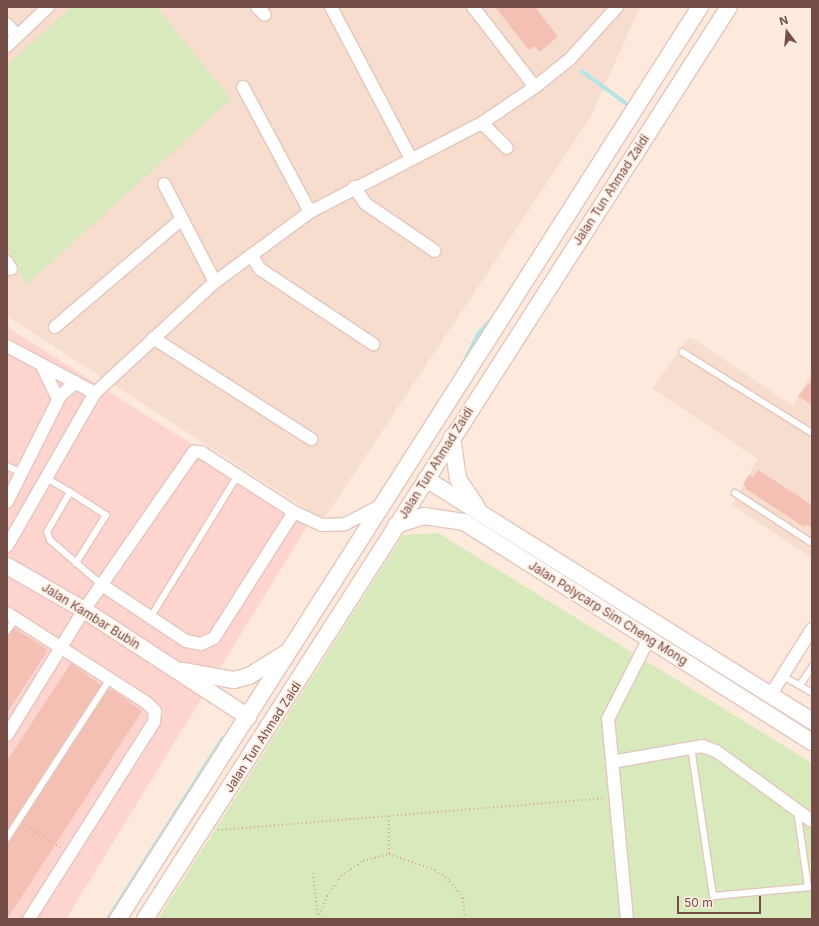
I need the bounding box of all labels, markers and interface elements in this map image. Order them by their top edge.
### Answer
north arrow [767,12,807,52]
text: N [778,13,790,28]
street label: Jalan Tun Ahmad Zaidi [570,132,652,248]
street label: Jalan Tun Ahmad Zaidi [396,405,476,521]
street label: Jalan Polycarp Sim Cheng Mong [526,558,690,668]
street label: Jalan Kambar Bubin [39,580,143,652]
street label: Jalan Tun Ahmad Zaidi [222,679,304,795]
scale bar [679,888,763,914]
text: 50 m [684,895,713,910]

